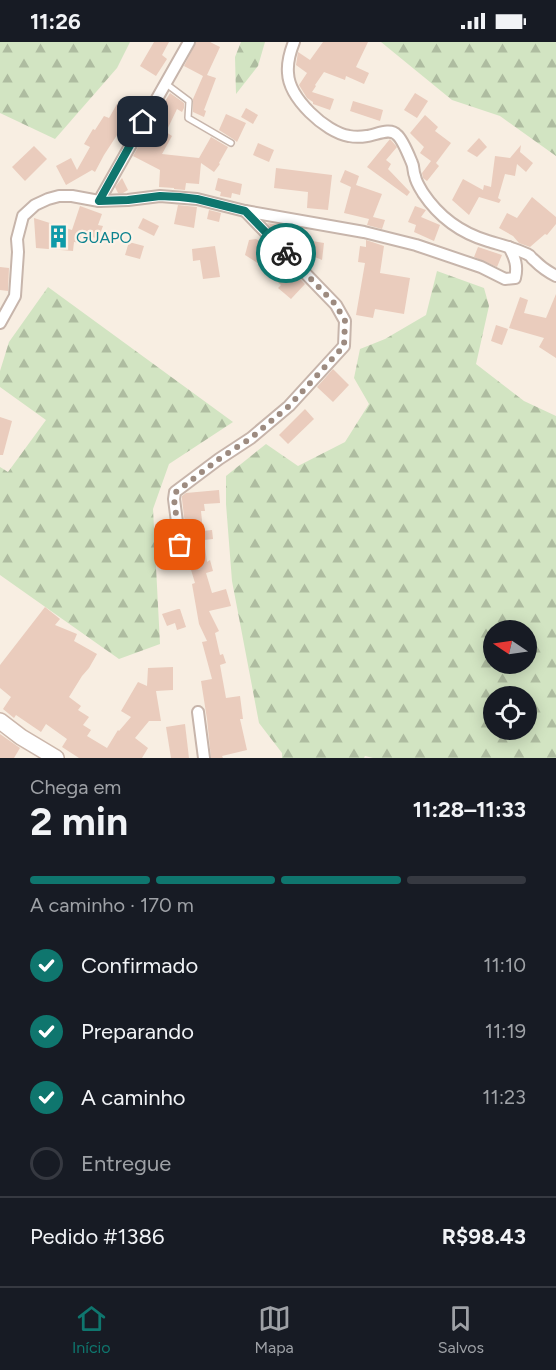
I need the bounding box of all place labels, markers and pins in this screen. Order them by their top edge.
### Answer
pin [117,96,168,147]
building icon: GUAPO [45,224,71,250]
place label: GUAPO [76,228,132,247]
pin [154,519,205,570]

